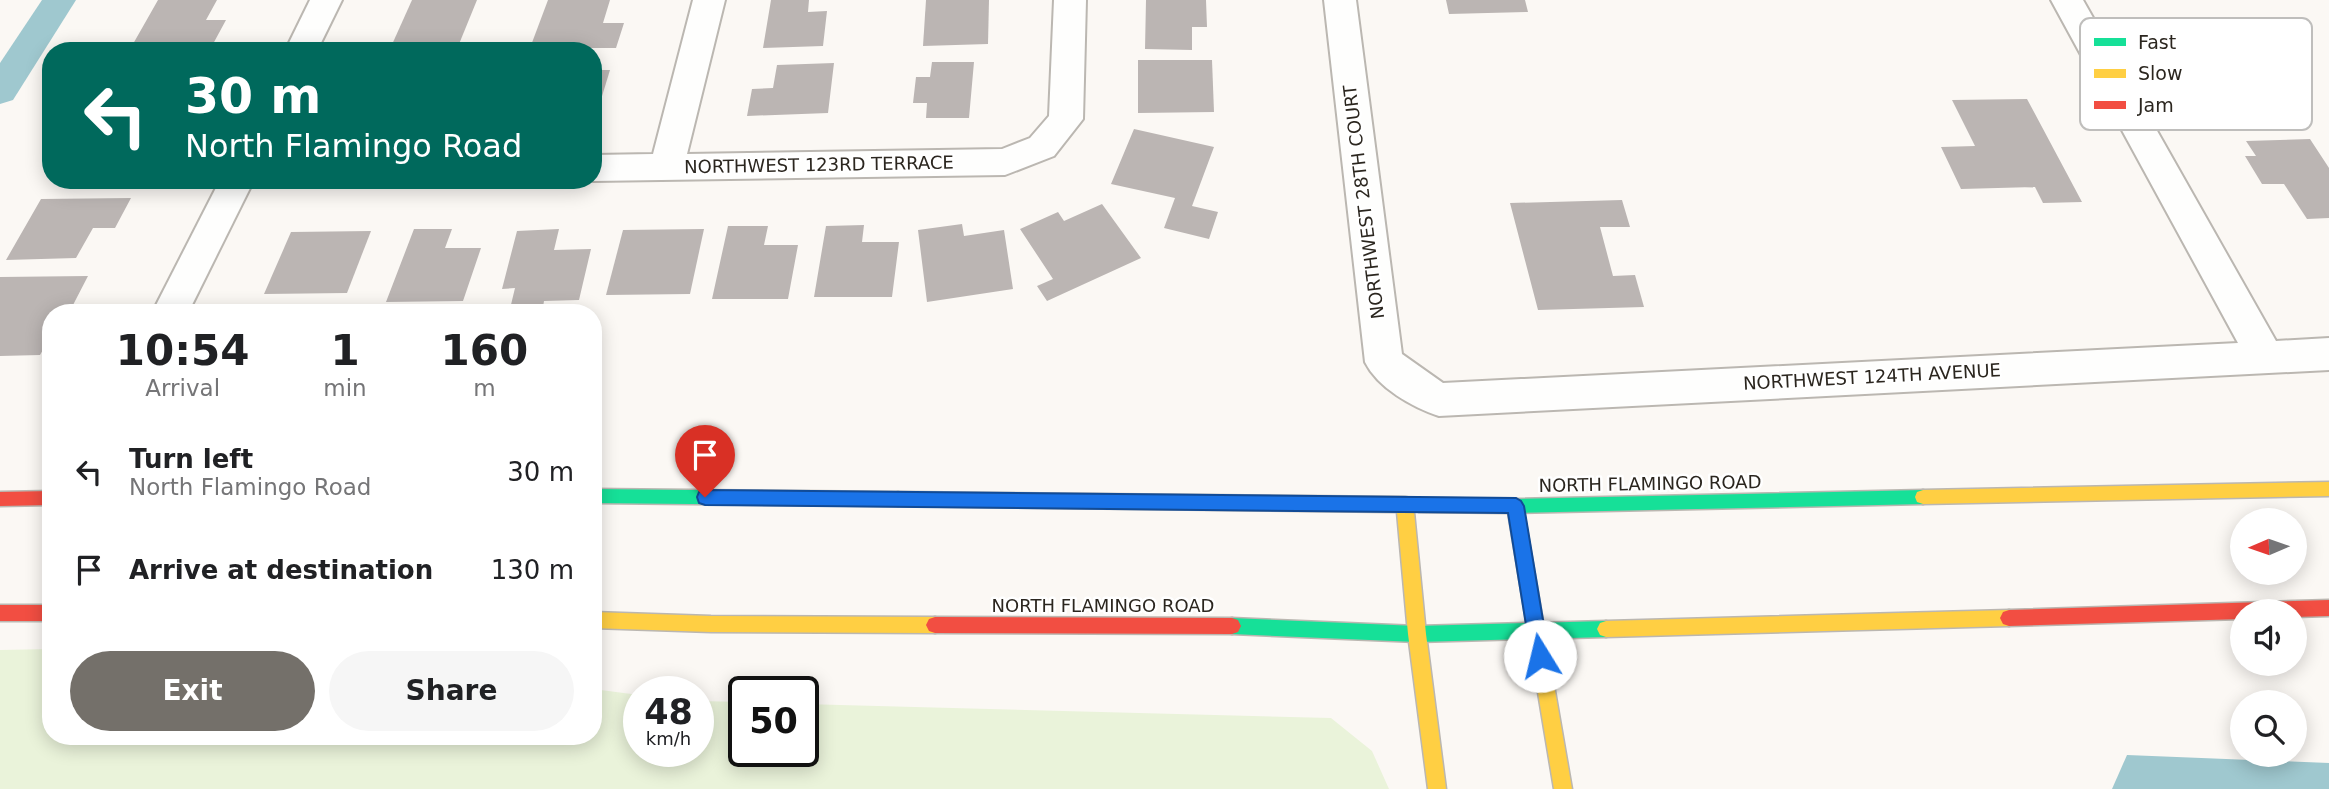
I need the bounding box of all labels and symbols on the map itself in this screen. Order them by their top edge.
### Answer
legend [2080,18,2312,130]
text: Fast [2138,31,2176,53]
text: Slow [2138,62,2183,84]
street label: NORTHWEST 28TH COURT [1339,83,1388,320]
text: Jam [2137,94,2174,116]
street label: NORTHWEST 123RD TERRACE [684,152,954,177]
street label: NORTHWEST 124TH AVENUE [1743,359,2001,394]
pin [675,425,735,497]
street label: NORTH FLAMINGO ROAD [1538,471,1762,496]
north arrow [2230,508,2306,584]
street label: NORTH FLAMINGO ROAD [992,595,1214,616]
position arrow [1503,619,1577,693]
speed limit sign: 50 [728,676,819,767]

